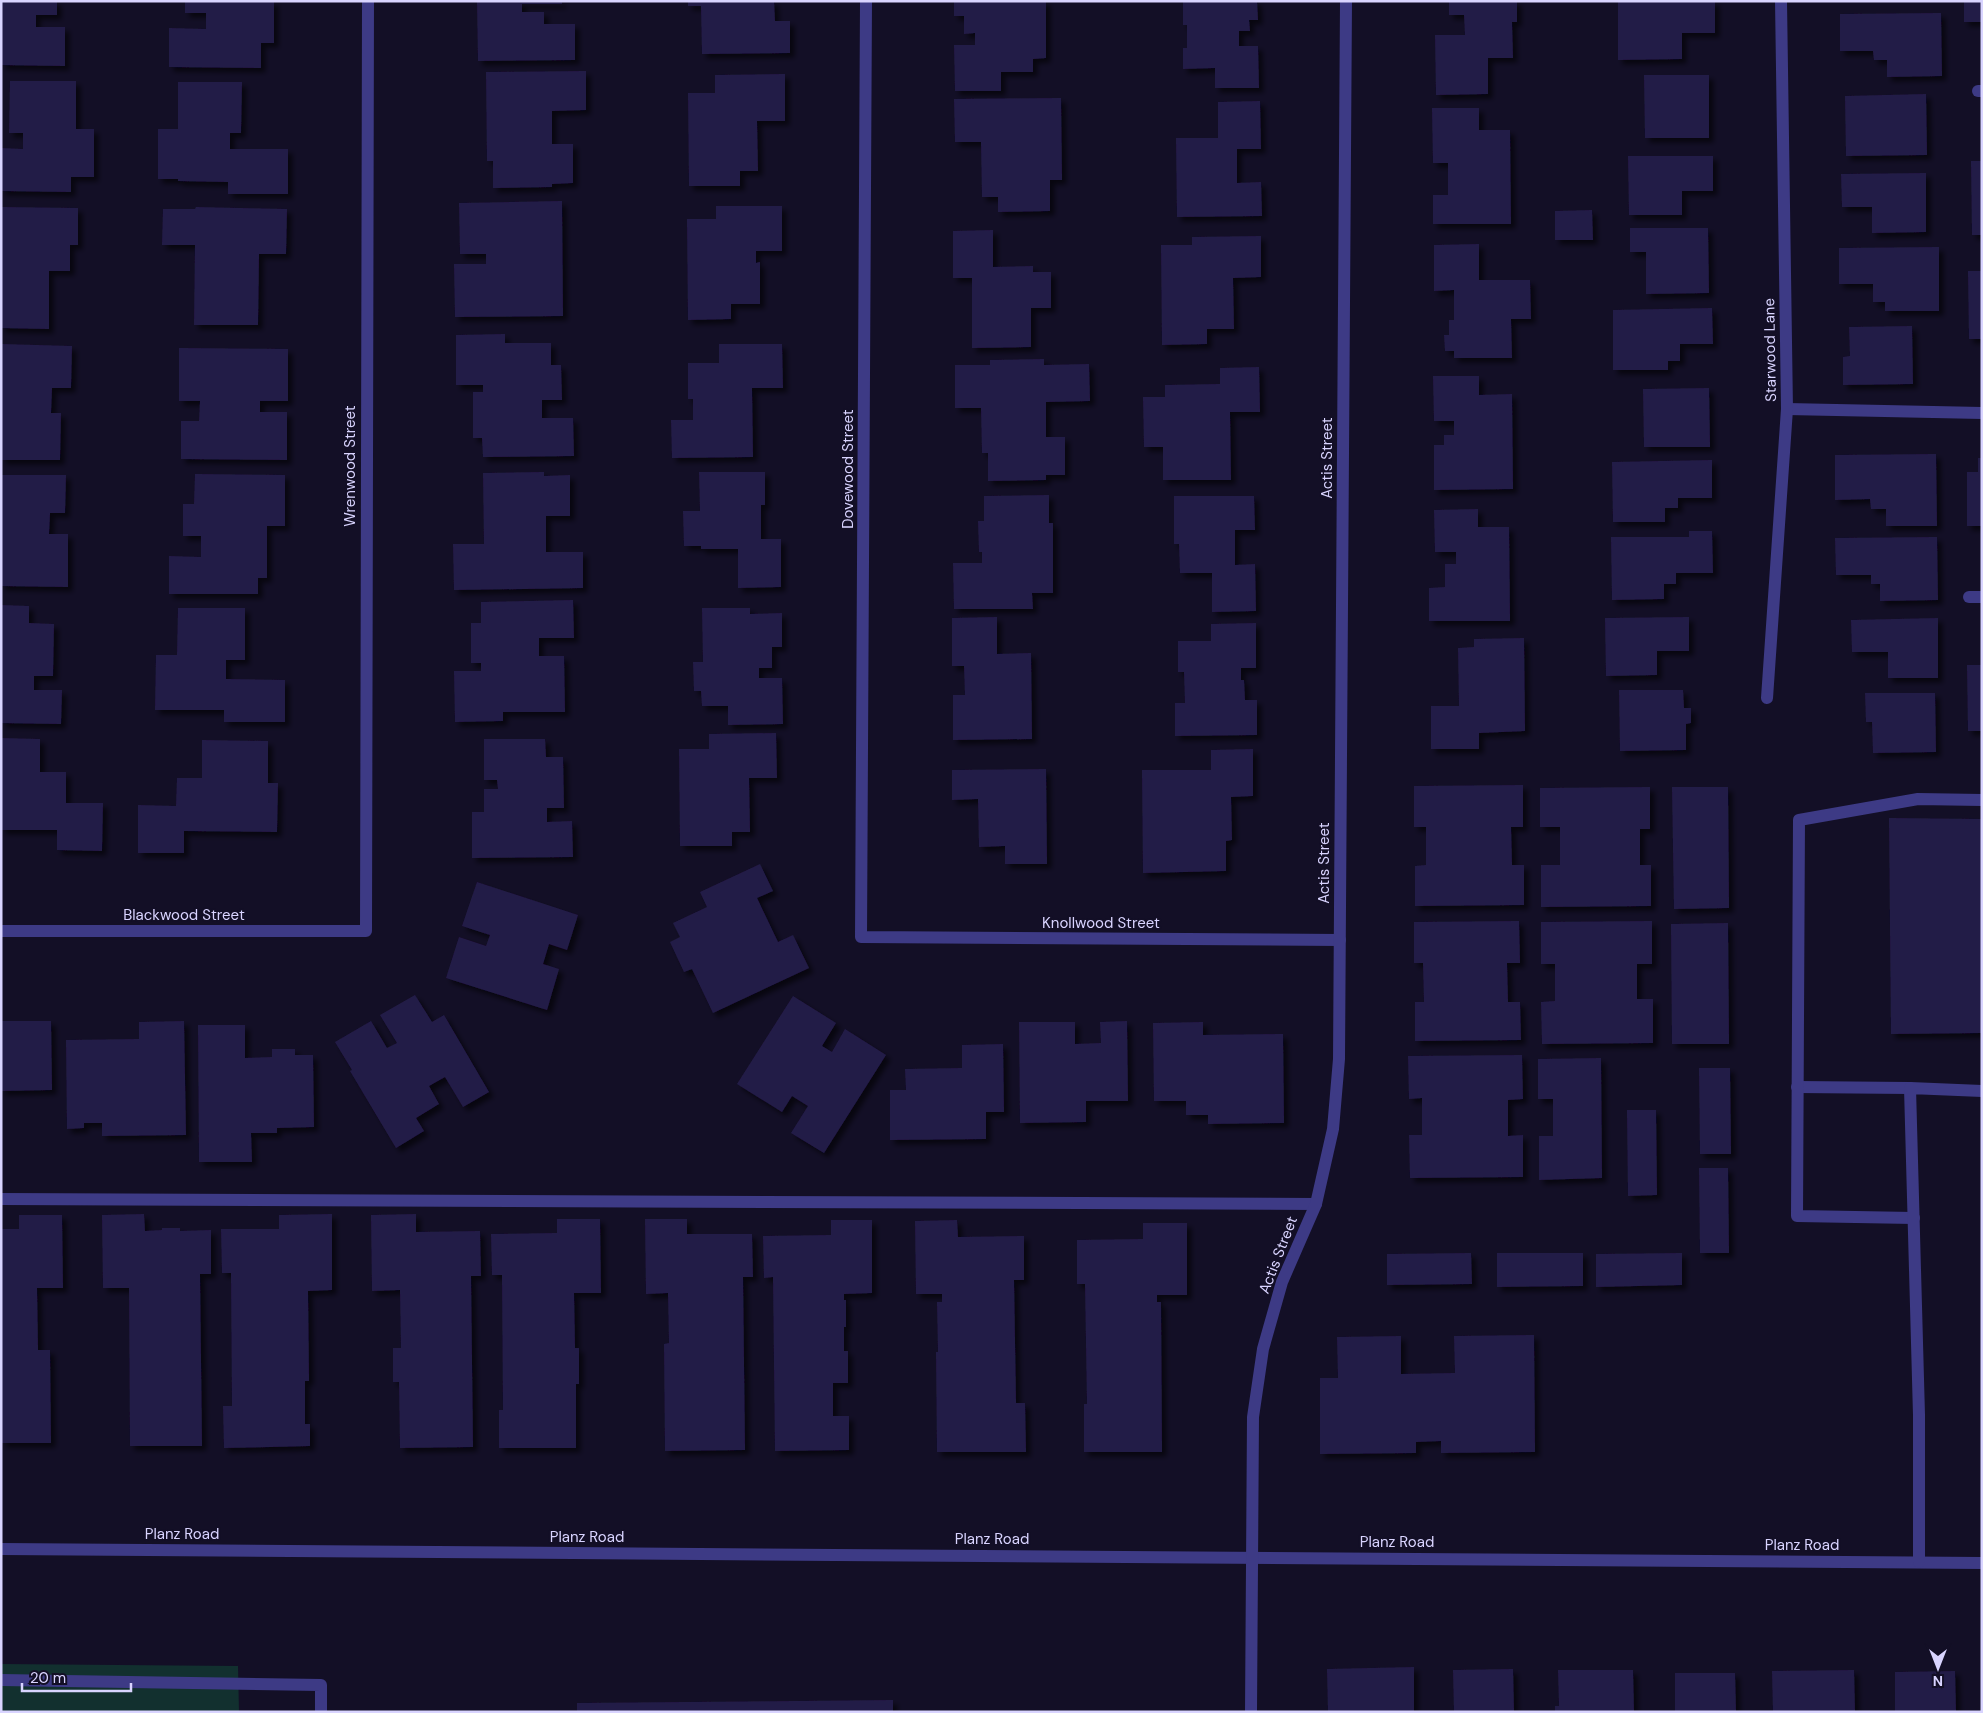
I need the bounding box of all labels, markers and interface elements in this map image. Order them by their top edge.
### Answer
street label: Starwood Lane [1759,298,1781,402]
street label: Wrenwood Street [340,405,360,527]
street label: Dovewood Street [838,409,858,529]
street label: Actis Street [1317,417,1337,499]
street label: Actis Street [1314,822,1334,904]
street label: Blackwood Street [123,905,245,925]
street label: Knollwood Street [1042,913,1160,933]
street label: Actis Street [1254,1213,1302,1297]
street label: Planz Road [145,1524,219,1544]
street label: Planz Road [550,1527,624,1547]
street label: Planz Road [955,1529,1029,1549]
street label: Planz Road [1360,1532,1434,1552]
street label: Planz Road [1765,1535,1839,1555]
north arrow [1913,1643,1963,1693]
scale bar [22,1660,131,1692]
text: 20 m [30,1668,66,1688]
text: N [1933,1672,1943,1690]

